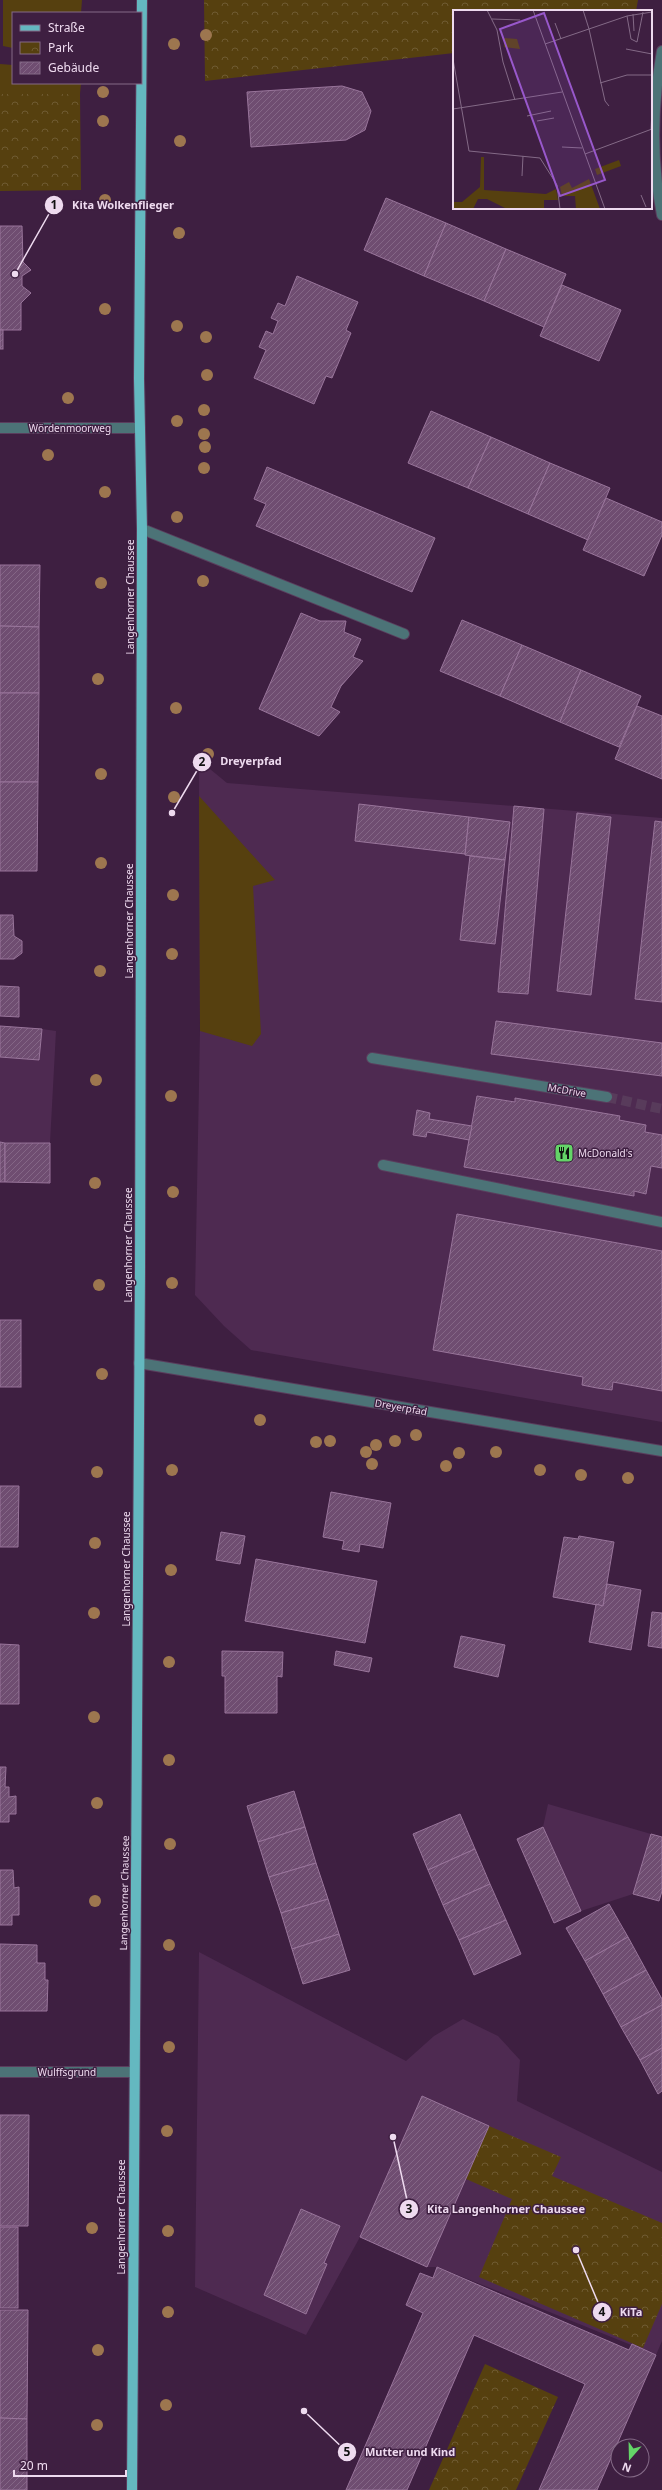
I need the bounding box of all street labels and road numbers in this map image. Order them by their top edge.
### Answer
street label: Wördenmoorweg [29,421,111,435]
street label: Langenhorner Chaussee [123,539,137,655]
street label: Langenhorner Chaussee [122,863,136,979]
street label: McDrive [547,1080,588,1100]
street label: Langenhorner Chaussee [121,1187,135,1303]
street label: Dreyerpfad [374,1396,428,1418]
street label: Langenhorner Chaussee [119,1511,133,1627]
street label: Langenhorner Chaussee [116,1835,132,1951]
street label: Wulffsgrund [38,2065,96,2079]
street label: Langenhorner Chaussee [114,2159,128,2275]

